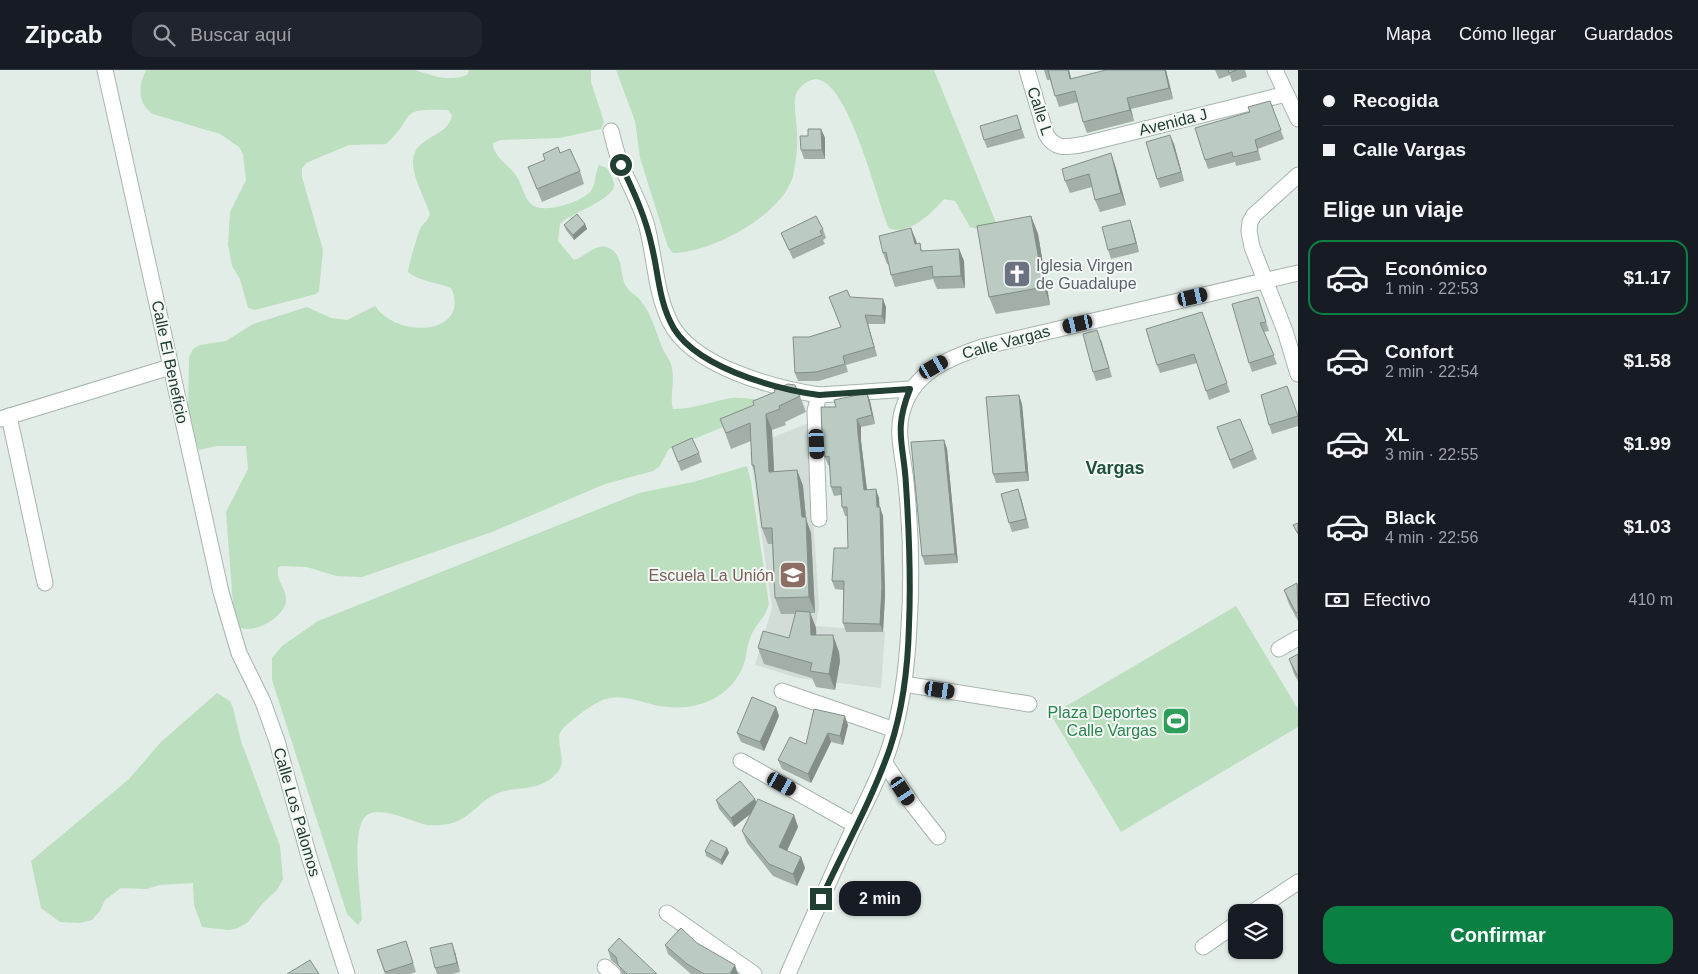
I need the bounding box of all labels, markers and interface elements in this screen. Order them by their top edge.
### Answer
search box [132,12,482,57]
text: Zipcab [25,21,102,48]
icon: search [150,21,178,49]
text: Buscar aquí [190,24,292,45]
text: Mapa [1386,24,1431,44]
text: Cómo llegar [1459,24,1556,44]
text: Guardados [1584,24,1673,44]
street label: Calle L [1024,85,1056,137]
text: Recogida [1353,90,1439,111]
street label: Avenida J [1137,105,1209,139]
text: Calle Vargas [1353,139,1466,160]
route start [610,154,632,176]
text: Elige un viaje [1323,197,1464,222]
icon: car [1325,255,1370,300]
place label: Iglesia Virgen de Guadalupe [1036,257,1137,292]
text: Económico [1385,258,1487,279]
church icon: Iglesia Virgen de Guadalupe [1002,259,1032,289]
text: $1.17 [1623,267,1671,288]
text: 1 min · 22:53 [1385,280,1478,297]
car [1176,286,1209,308]
street label: Calle El Beneficio [149,299,191,425]
car [1061,313,1094,335]
street label: Calle Vargas [960,322,1052,362]
icon: car [1325,338,1370,383]
text: Confort [1385,341,1454,362]
text: $1.58 [1623,350,1671,371]
car [917,353,950,381]
text: 2 min · 22:54 [1385,363,1478,380]
icon: car [1325,421,1370,466]
text: XL [1385,424,1409,445]
car [808,429,825,459]
text: $1.99 [1623,433,1671,454]
text: 3 min · 22:55 [1385,446,1478,463]
district label: Vargas [1085,458,1145,478]
icon: car [1325,504,1370,549]
text: Black [1385,507,1436,528]
text: $1.03 [1623,516,1671,537]
text: 4 min · 22:56 [1385,529,1478,546]
school or university icon: Escuela La Unión [778,560,808,590]
place label: Escuela La Unión [649,567,774,584]
icon: cash [1323,586,1351,614]
text: Efectivo [1363,589,1431,610]
text: 410 m [1629,591,1673,608]
car [924,680,955,700]
place label: Plaza Deportes Calle Vargas [1048,704,1157,739]
sports icon: Plaza Deportes Calle Vargas [1161,706,1191,736]
street label: Calle Los Palomos [270,746,324,878]
car [765,770,798,798]
car [888,774,917,808]
callout: 2 min [838,882,921,916]
route end [810,888,832,910]
text: 2 min [859,890,901,907]
map controls [1228,904,1283,959]
button: layers [1228,904,1283,959]
button: Confirmar [1323,906,1673,964]

